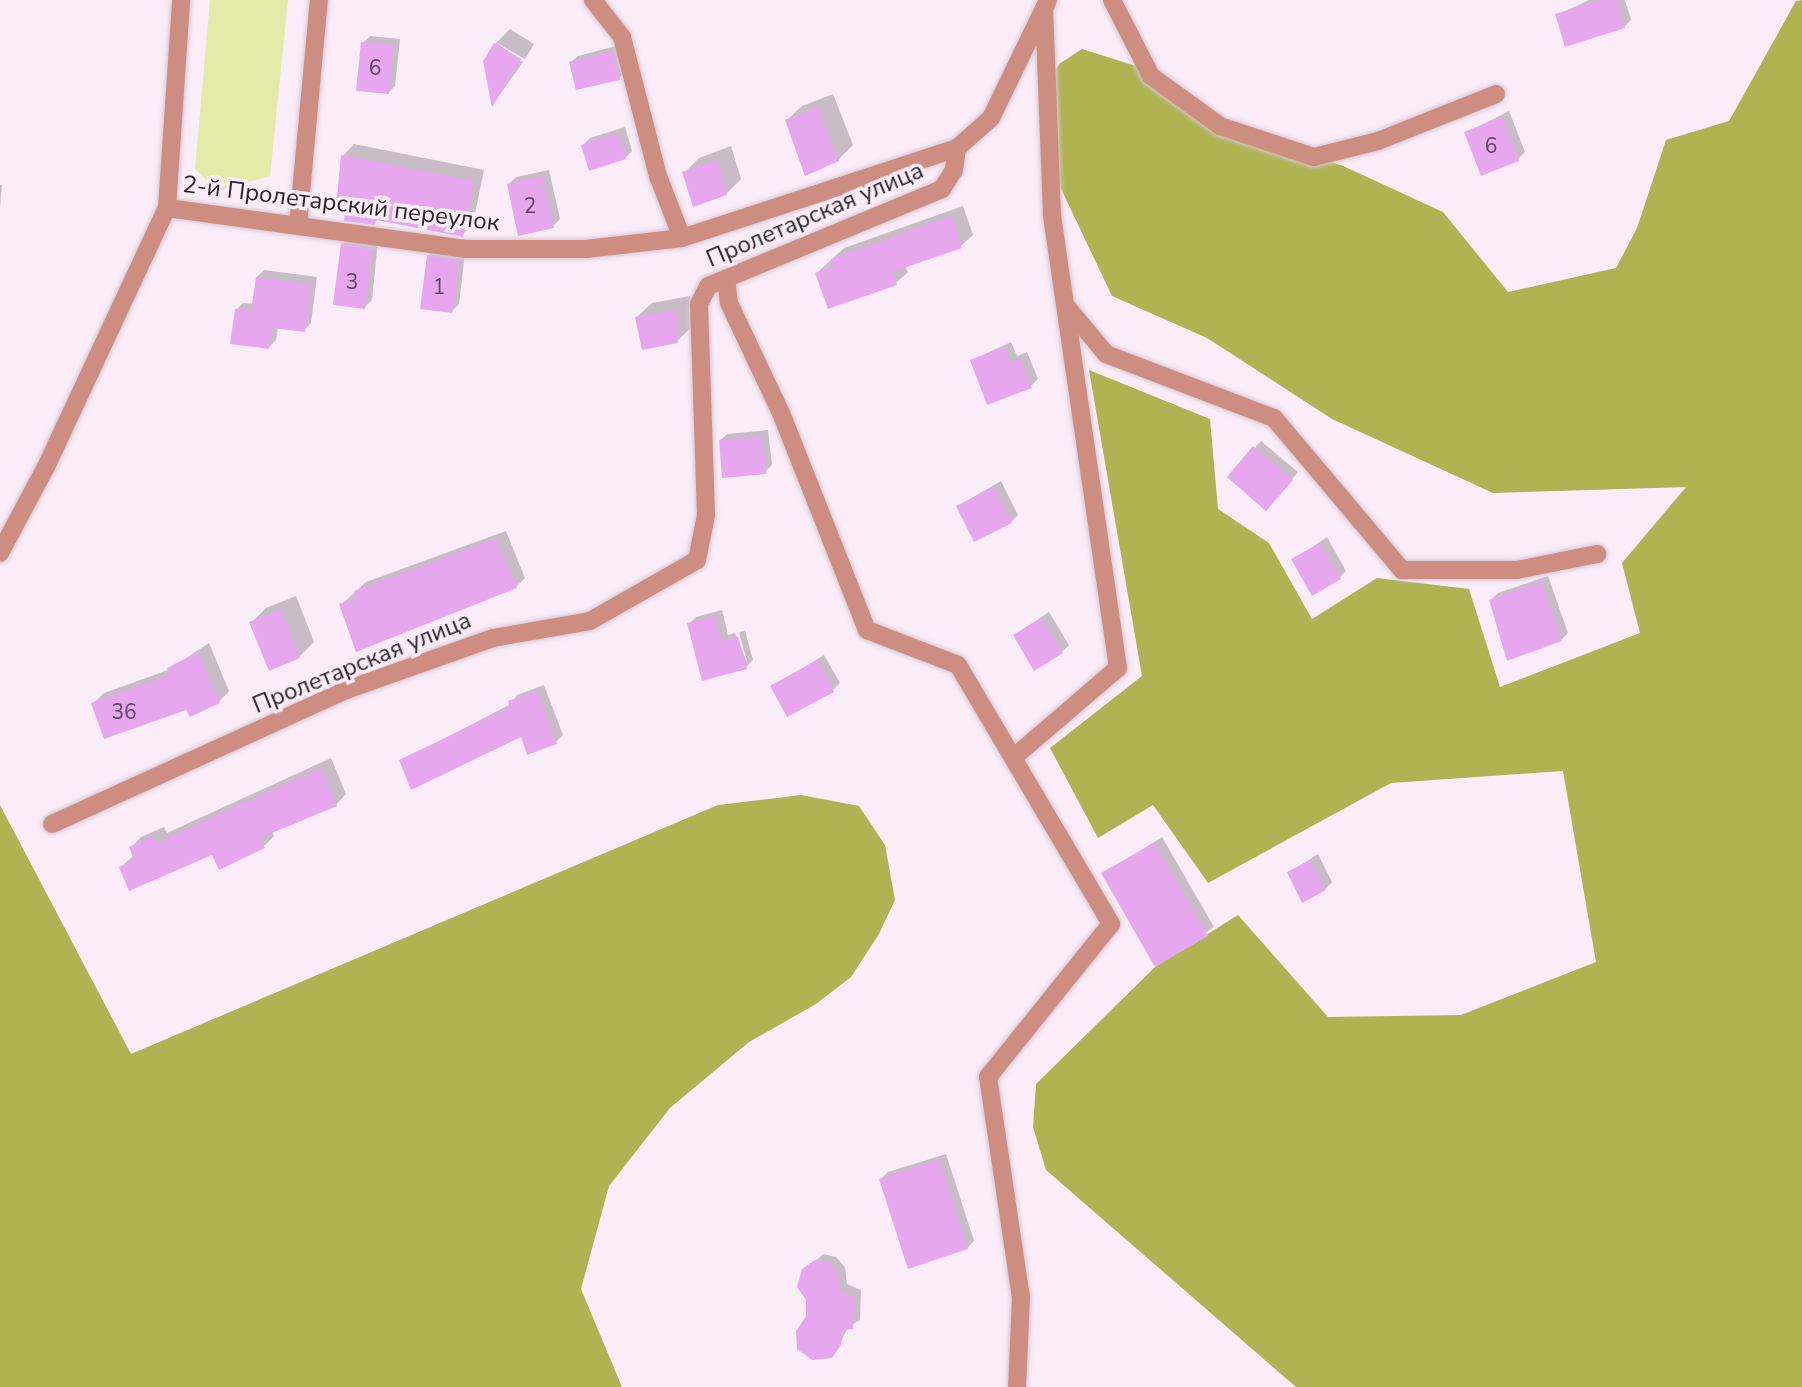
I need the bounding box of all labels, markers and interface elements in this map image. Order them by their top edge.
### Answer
house number: 6 [369,55,381,81]
house number: 6 [1485,133,1497,159]
street label: Пролетарская улица [702,156,928,274]
street label: 2-й Пролетарский переулок [181,170,501,238]
house number: 2 [524,193,536,219]
house number: 3 [346,269,358,295]
house number: 1 [433,274,445,300]
street label: Пролетарская улица [248,606,476,720]
house number: 36 [111,699,137,725]

